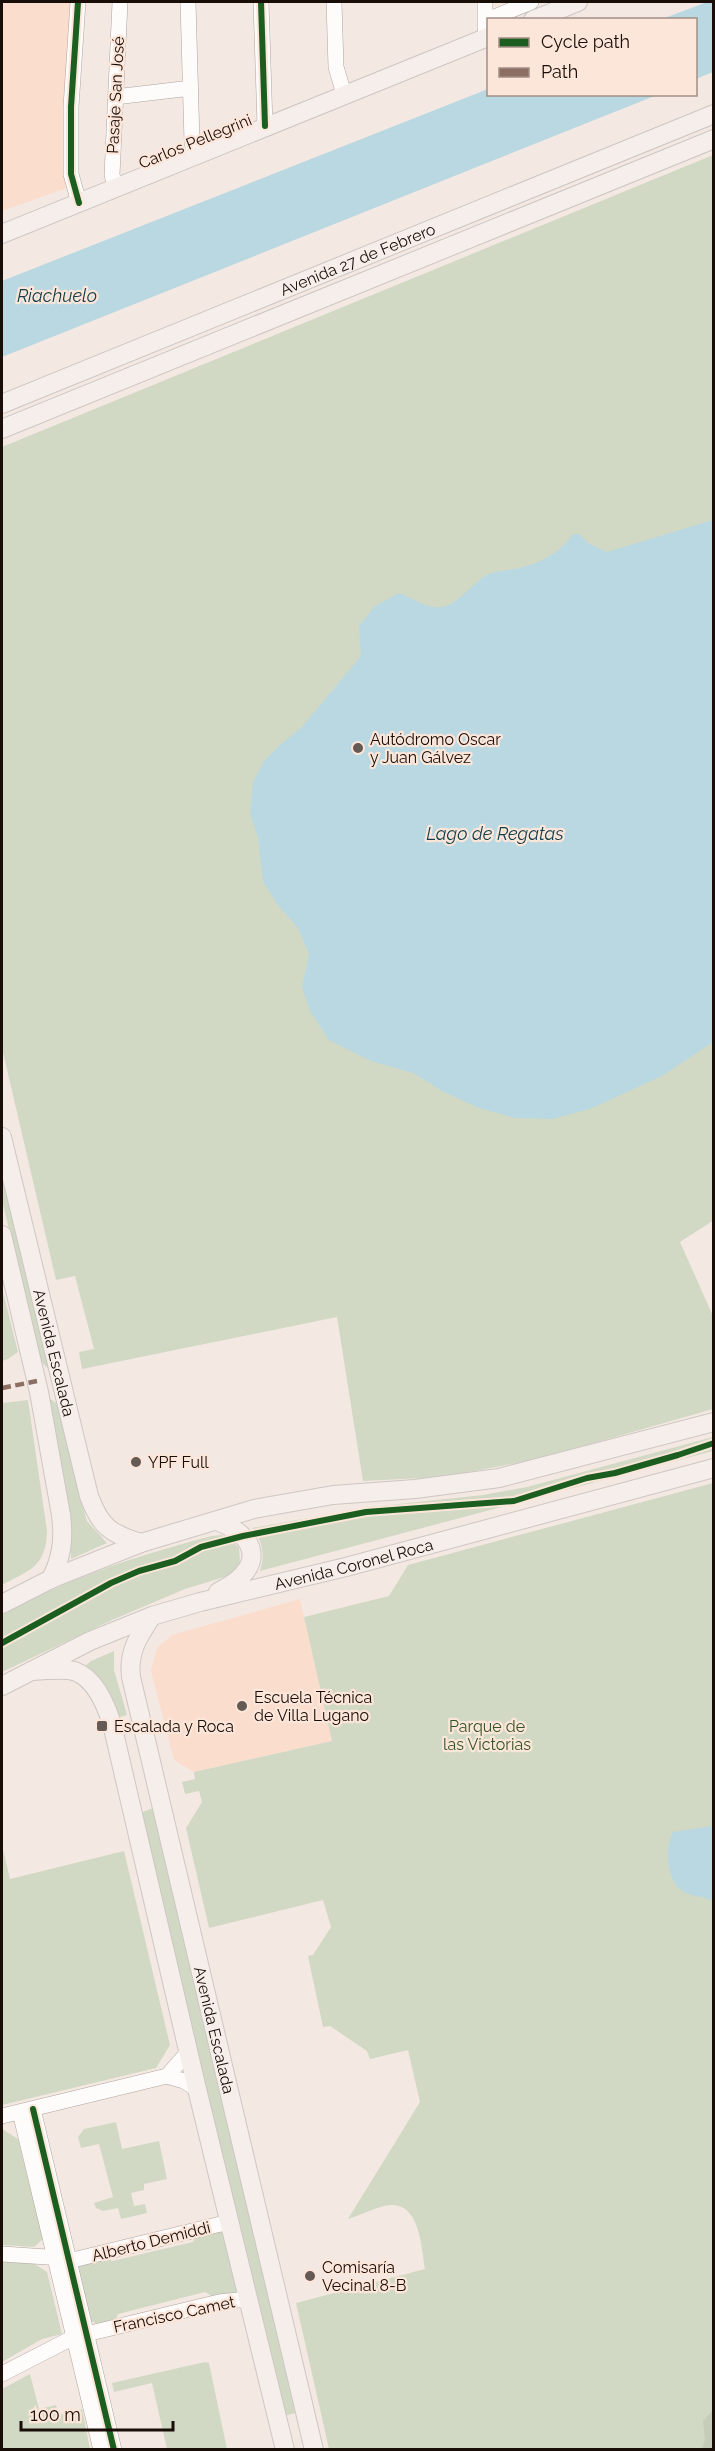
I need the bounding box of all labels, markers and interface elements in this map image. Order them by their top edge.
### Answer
legend [487,18,697,96]
text: Cycle path [541,31,630,52]
street label: Pasaje San José [103,36,128,154]
text: Path [541,61,578,82]
street label: Carlos Pellegrini [136,110,254,173]
street label: Avenida 27 de Febrero [277,220,438,300]
water label: Riachuelo [17,285,97,306]
place label: Autódromo Oscar y Juan Gálvez [370,730,501,767]
marker: Autódromo Oscar y Juan Gálvez [351,741,365,755]
water label: Lago de Regatas [426,823,564,844]
street label: Avenida Escalada [29,1287,78,1418]
place label: YPF Full [148,1453,209,1472]
marker: YPF Full [129,1455,143,1469]
street label: Avenida Coronel Roca [273,1535,435,1594]
place label: Escuela Técnica de Villa Lugano [254,1688,372,1725]
marker: Escuela Técnica de Villa Lugano [235,1699,249,1713]
place label: Escalada y Roca [114,1717,234,1736]
park label: Parque de las Victorias [443,1717,531,1754]
marker: Escalada y Roca [95,1719,109,1733]
street label: Avenida Escalada [190,1965,238,2096]
street label: Alberto Demiddi [90,2218,212,2265]
place label: Comisaría Vecinal 8-B [322,2258,406,2295]
marker: Comisaría Vecinal 8-B [303,2269,317,2283]
street label: Francisco Camet [112,2292,237,2337]
scale bar [21,2394,172,2432]
text: 100 m [30,2404,81,2425]

